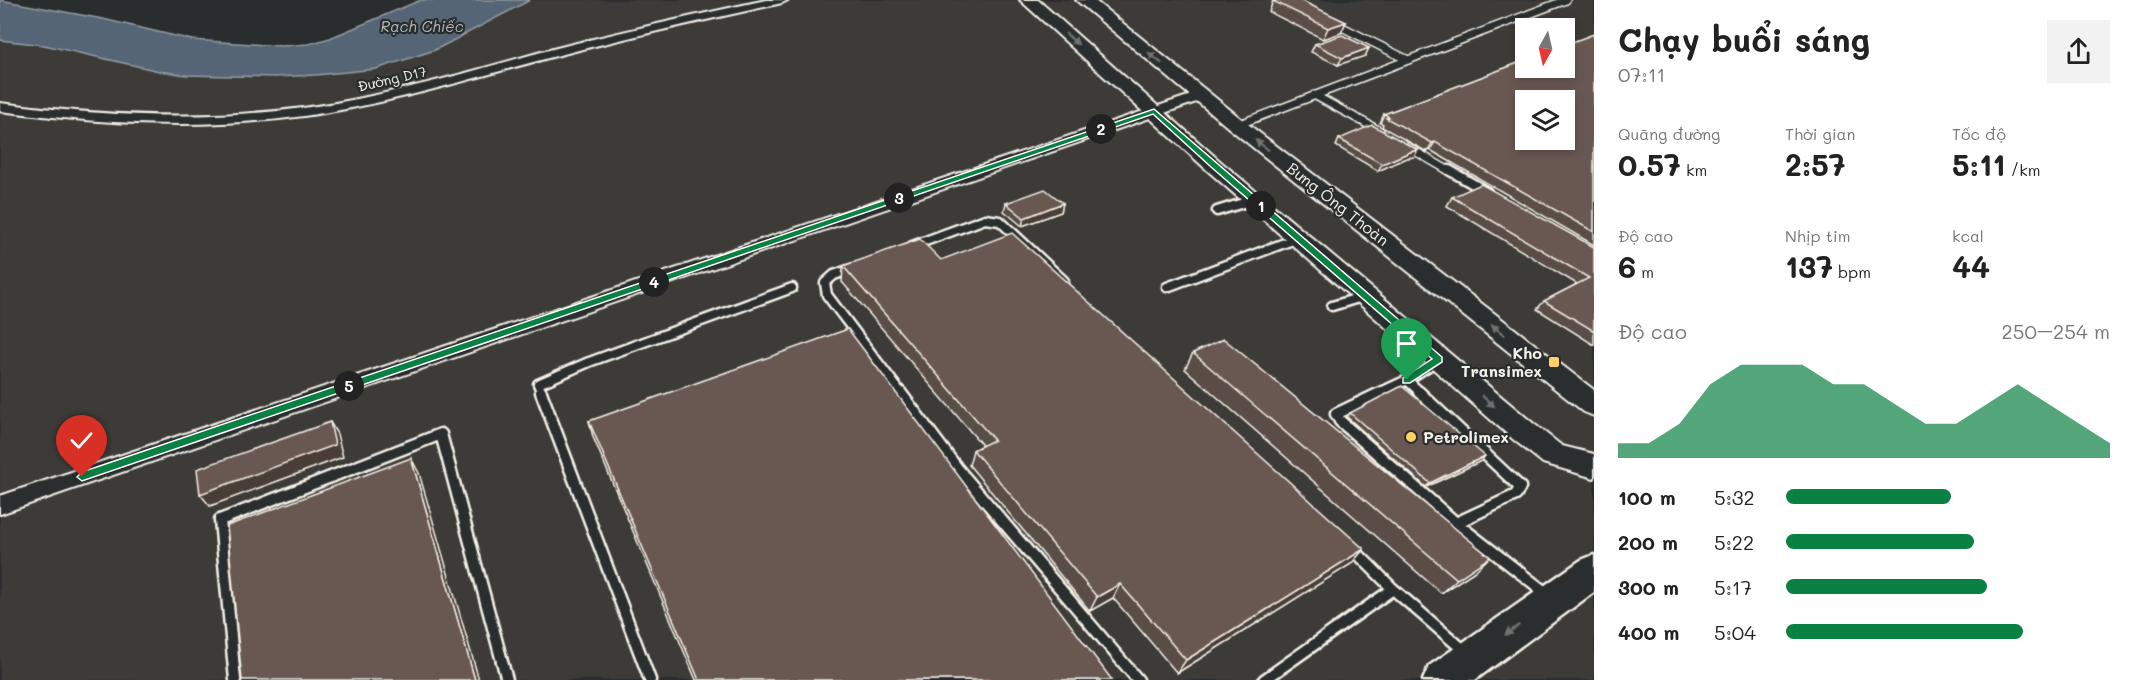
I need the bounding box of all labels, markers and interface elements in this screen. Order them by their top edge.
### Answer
water label: Rạch Chiếc [381,16,464,36]
text: Chạy buổi sáng [1618,17,1870,60]
north arrow [1515,18,1575,78]
map controls [1515,18,1575,150]
button: share [2047,20,2110,83]
one-way arrow [1064,32,1079,45]
one-way arrow [1147,52,1163,65]
street label: Đường D17 [356,61,428,96]
text: 07:11 [1618,61,1666,87]
button: layers [1515,90,1575,150]
pin: 2 [1086,114,1116,144]
text: 2 [1097,118,1105,139]
text: Quãng đường [1618,123,1720,144]
text: Thời gian [1785,123,1855,144]
text: Tốc độ [1952,123,2006,144]
one-way arrow [1254,138,1270,151]
text: 0.57 [1618,144,1681,184]
text: 2:57 [1785,144,1846,184]
text: 5:11 [1952,144,2006,184]
street label: Bưng Ông Thoàn [1283,157,1394,250]
text: km [1681,159,1707,180]
text: /km [2006,159,2040,180]
pin: 3 [884,183,914,213]
text: 3 [894,187,904,208]
pin: 1 [1246,191,1276,221]
text: 1 [1257,195,1265,216]
text: Độ cao [1618,225,1673,246]
text: Nhịp tim [1785,225,1850,246]
text: kcal [1952,225,1984,246]
text: 6 [1618,246,1636,286]
text: 137 [1785,246,1833,286]
text: 44 [1952,246,1990,286]
text: m [1636,261,1654,282]
text: bpm [1833,261,1871,282]
pin: 4 [639,267,669,297]
text: 4 [649,271,659,292]
pin [1381,318,1432,380]
text: Độ cao [1618,318,1687,344]
text: 250–254 m [2002,318,2110,344]
one-way arrow [1491,324,1506,336]
icon: arrive [1390,327,1423,360]
place label: Kho Transimex [1461,342,1542,381]
marker: Kho Transimex [1547,355,1561,369]
pin: 5 [334,371,364,401]
text: 5 [344,375,354,396]
one-way arrow [1480,394,1495,407]
pin [56,415,107,477]
icon: check [65,424,98,457]
place label: Petrolimex [1423,426,1509,447]
marker: Petrolimex [1404,430,1418,444]
text: 100 m [1618,484,1676,510]
text: 5:32 [1714,484,1755,510]
text: 200 m [1618,529,1678,555]
text: 5:22 [1714,529,1754,555]
text: 300 m [1618,574,1679,600]
text: 5:17 [1714,574,1752,600]
text: 400 m [1618,619,1679,645]
text: 5:04 [1714,619,1756,645]
one-way arrow [1505,624,1521,636]

